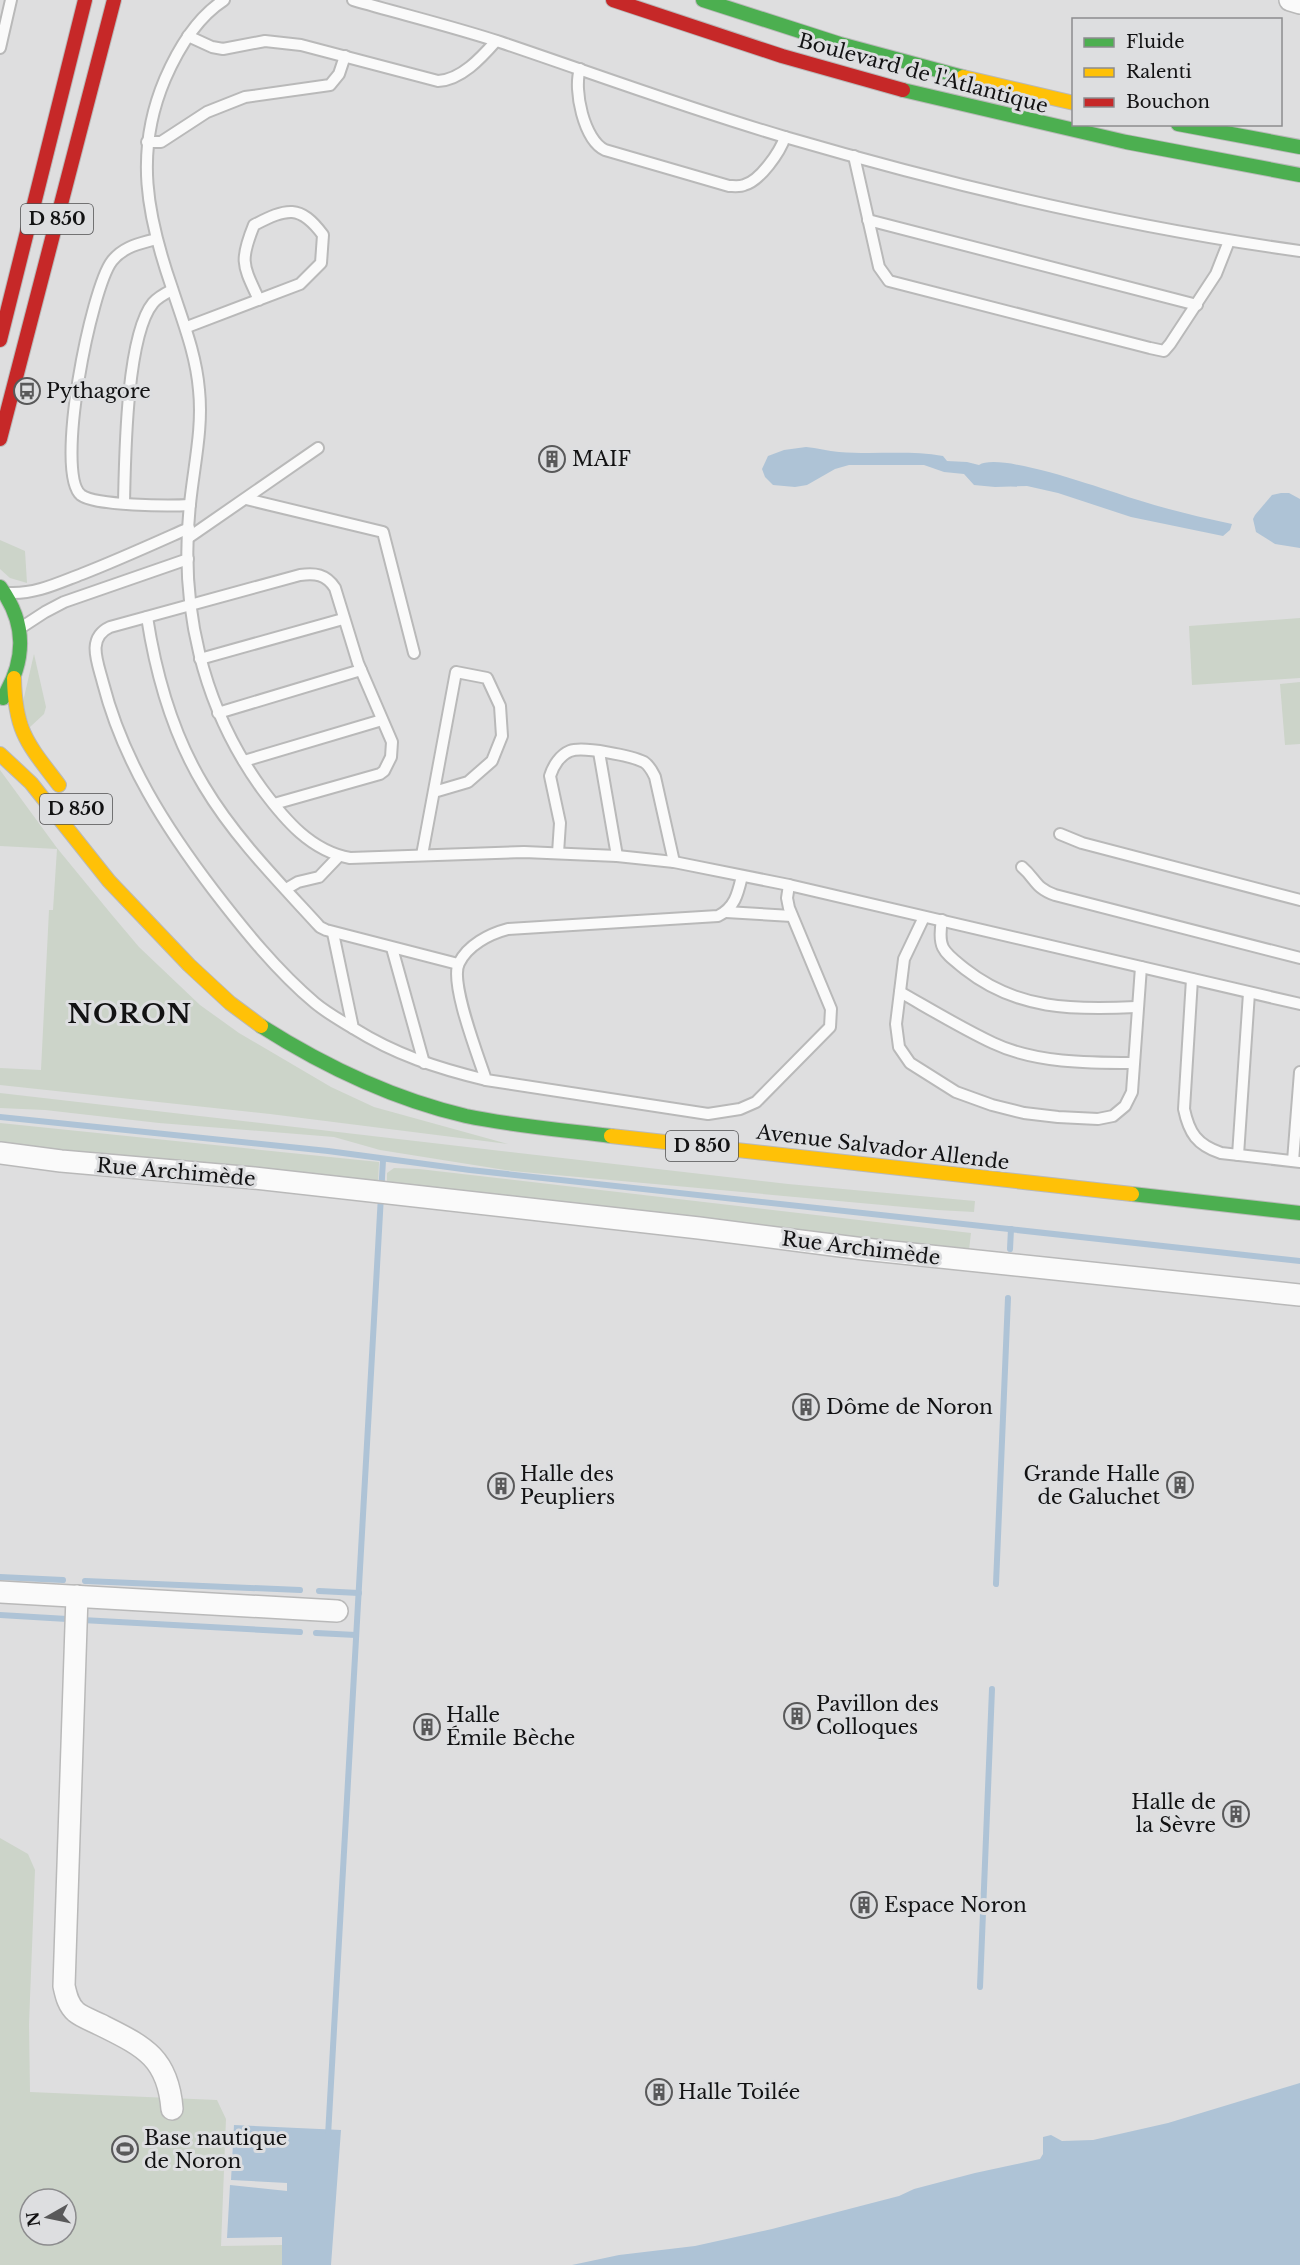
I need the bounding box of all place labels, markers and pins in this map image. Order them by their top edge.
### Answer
bus stop icon: Pythagore [12,376,42,406]
place label: Pythagore [46,379,151,403]
building icon: MAIF [537,444,567,474]
place label: MAIF [572,447,631,471]
building icon: Dôme de Noron [791,1392,821,1422]
place label: Dôme de Noron [826,1395,993,1419]
place label: Halle des Peupliers [520,1462,615,1509]
place label: Grande Halle de Galuchet [1023,1462,1160,1509]
building icon: Grande Halle de Galuchet [1165,1470,1195,1500]
building icon: Halle des Peupliers [486,1471,516,1501]
place label: Pavillon des Colloques [816,1692,939,1739]
building icon: Pavillon des Colloques [782,1701,812,1731]
place label: Halle Émile Bèche [446,1703,575,1750]
building icon: Halle Émile Bèche [412,1712,442,1742]
place label: Halle de la Sèvre [1131,1790,1216,1837]
building icon: Halle de la Sèvre [1221,1799,1251,1829]
building icon: Espace Noron [849,1890,879,1920]
place label: Espace Noron [884,1893,1027,1917]
building icon: Halle Toilée [644,2077,674,2107]
place label: Halle Toilée [678,2080,800,2104]
place label: Base nautique de Noron [144,2126,287,2173]
sports icon: Base nautique de Noron [110,2134,140,2164]

